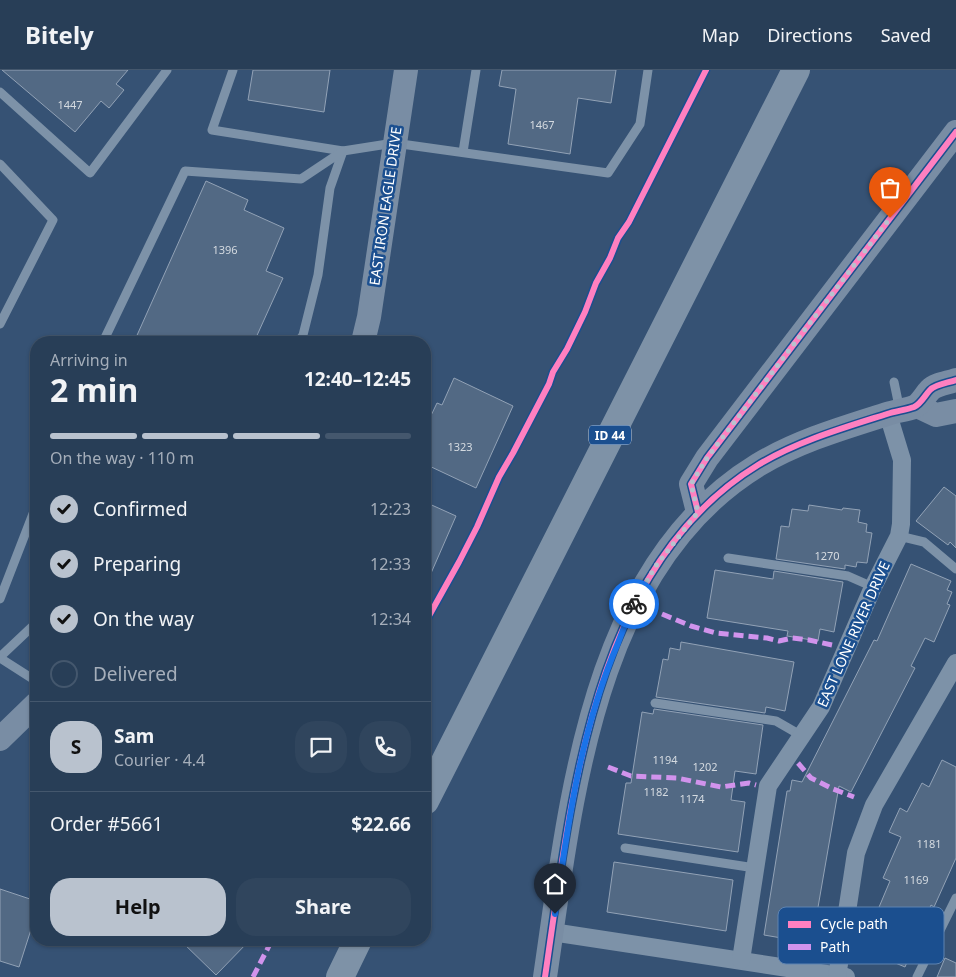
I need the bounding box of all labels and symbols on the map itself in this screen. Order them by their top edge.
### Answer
house number: 1447 [57,97,83,112]
house number: 1467 [529,117,555,132]
street label: EAST IRON EAGLE DRIVE [364,126,406,286]
pin [869,167,911,218]
house number: 1396 [212,242,238,257]
road number: ID 44 [589,426,631,444]
house number: 1323 [447,439,473,454]
house number: 1270 [814,548,840,563]
street label: EAST LONE RIVER DRIVE [812,558,894,710]
courier [609,579,659,629]
house number: 1194 [652,752,678,767]
house number: 1202 [692,759,718,774]
house number: 1182 [643,784,669,799]
house number: 1174 [679,791,705,806]
house number: 1181 [916,836,942,851]
pin [534,863,576,914]
house number: 1169 [903,872,929,887]
legend [778,907,944,964]
text: Cycle path [820,914,888,933]
text: Path [820,937,850,956]

